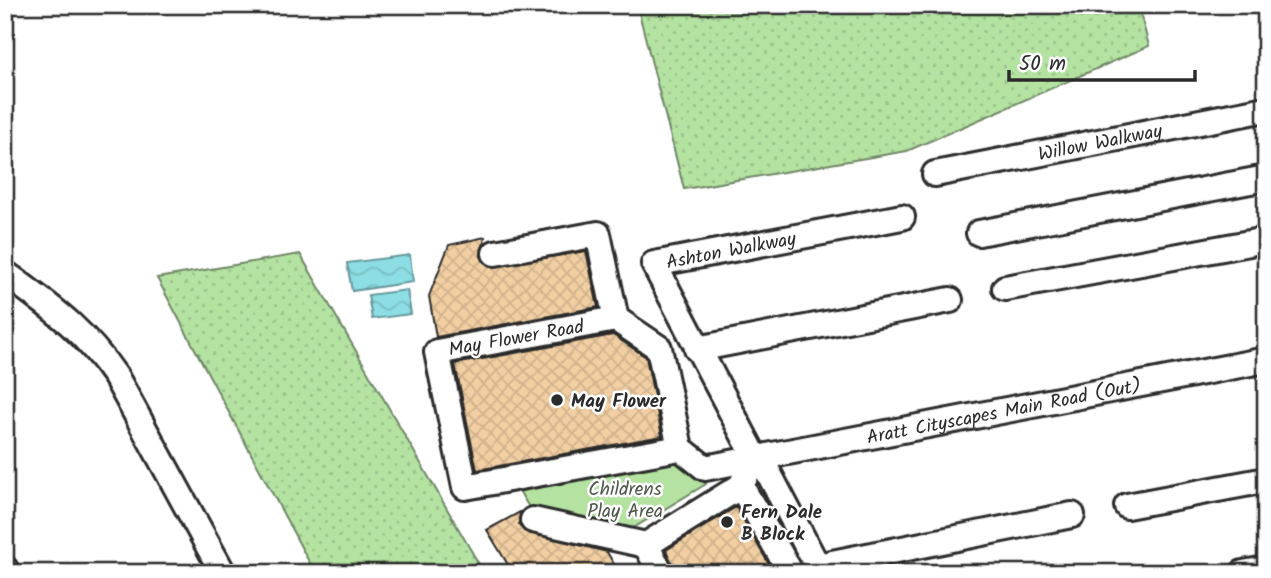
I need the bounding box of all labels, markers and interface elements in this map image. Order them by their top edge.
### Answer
scale bar [1009,38,1194,82]
text: 50 m [1019,48,1066,81]
street label: Willow Walkway [1036,117,1166,170]
street label: Ashton Walkway [664,224,800,278]
street label: May Flower Road [446,312,587,366]
street label: Aratt Cityscapes Main Road (Out) [864,371,1144,454]
place label: May Flower [571,387,667,417]
marker: May Flower [549,392,565,408]
park label: Childrens Play Area [587,475,663,527]
place label: Fern Dale B Block [741,498,822,550]
marker: Fern Dale B Block [719,514,735,530]

